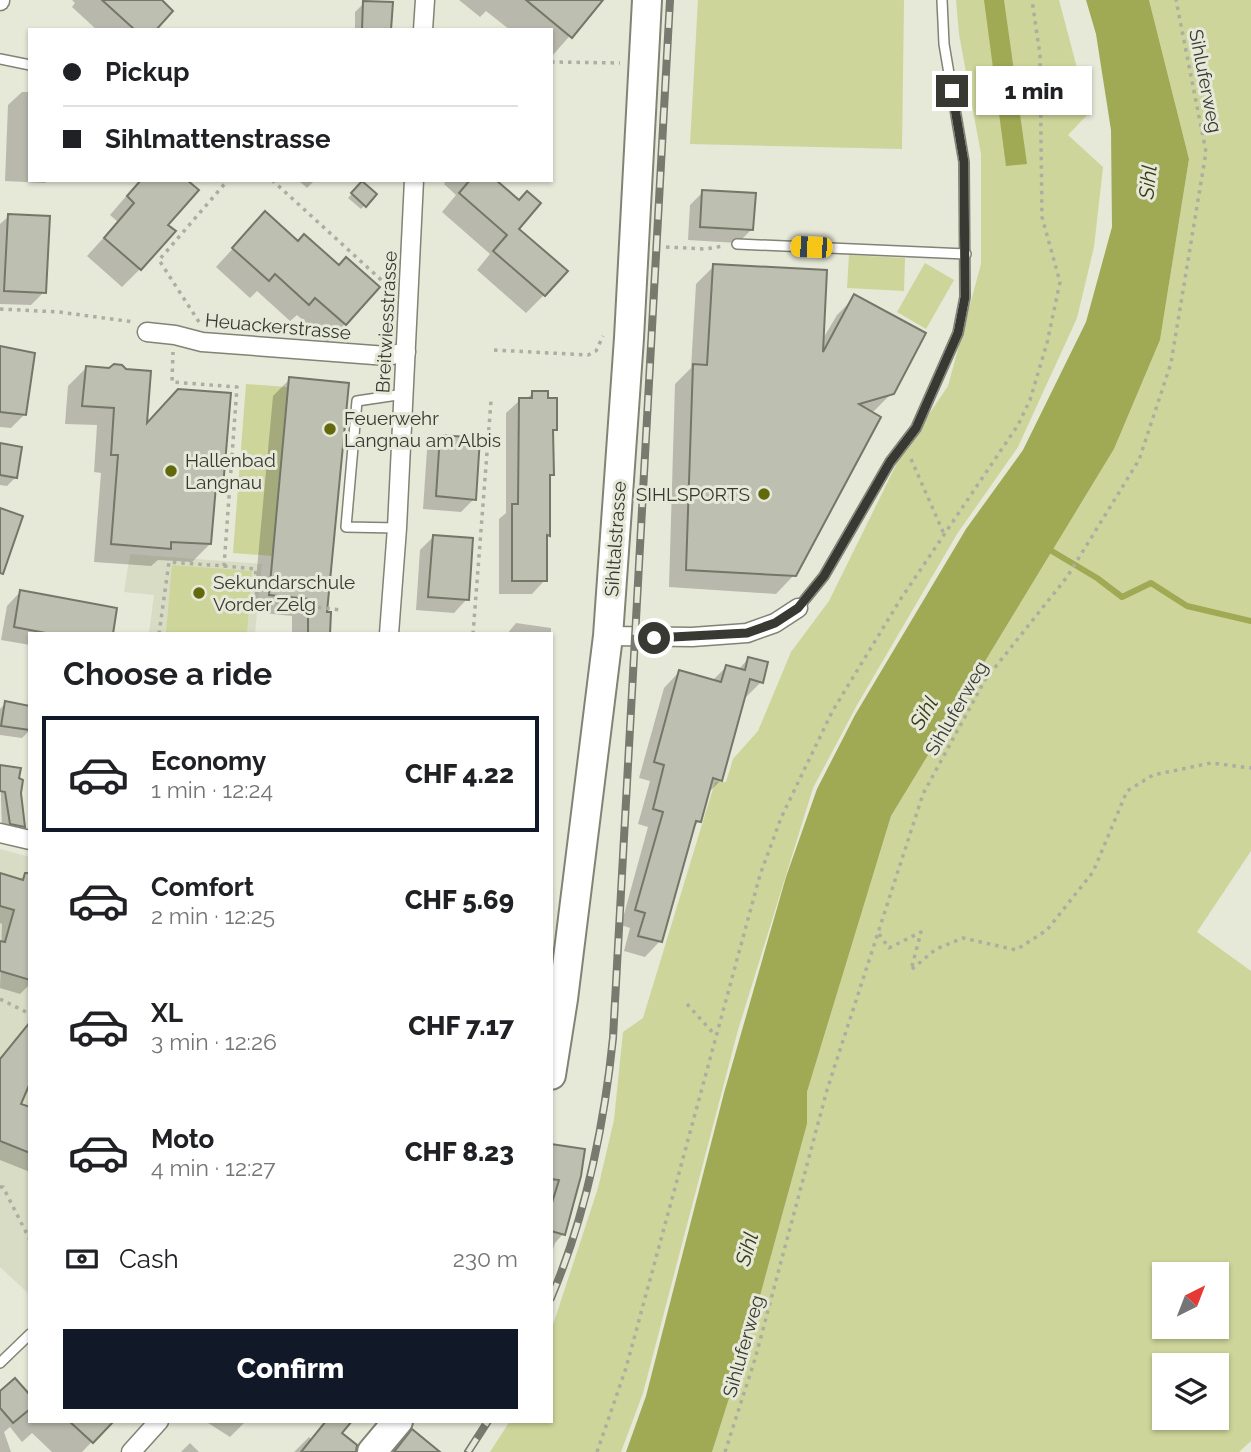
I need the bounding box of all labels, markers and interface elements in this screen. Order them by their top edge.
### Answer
street label: Sihluferweg [1185,27,1227,135]
text: Pickup [105,57,190,87]
callout: 1 min [976,66,1092,116]
route end [936,75,968,107]
text: 1 min [1004,77,1064,104]
text: Sihlmattenstrasse [105,124,330,154]
water label: Sihl [1133,164,1162,201]
car [790,236,833,258]
street label: Breitwiesstrasse [371,250,401,394]
street label: Heuackerstrasse [204,309,352,343]
place label: Feuerwehr Langnau am Albis [344,407,501,451]
marker: Feuerwehr Langnau am Albis [322,421,338,437]
place label: Hallenbad Langnau [185,449,276,493]
marker: Hallenbad Langnau [163,463,179,479]
street label: Sihltalstrasse [600,480,630,598]
place label: SIHLSPORTS [636,483,750,505]
marker: SIHLSPORTS [756,486,772,502]
place label: Sekundarschule Vorder Zelg [213,571,355,615]
marker: Sekundarschule Vorder Zelg [191,585,207,601]
route start [638,622,670,654]
text: Choose a ride [63,655,272,692]
street label: Sihluferweg [920,657,992,759]
water label: Sihl [904,692,944,734]
icon: car [67,743,130,806]
text: Economy [151,746,266,776]
text: CHF 4.22 [405,759,514,789]
text: 1 min · 12:24 [151,776,273,803]
icon: car [67,869,130,932]
text: Comfort [151,872,254,902]
text: CHF 5.69 [405,885,514,915]
text: 2 min · 12:25 [151,902,275,929]
icon: car [67,995,130,1058]
text: XL [151,998,183,1028]
text: CHF 7.17 [408,1011,514,1041]
text: 3 min · 12:26 [151,1028,277,1055]
icon: car [67,1121,130,1184]
text: Moto [151,1124,214,1154]
text: CHF 8.23 [405,1137,514,1167]
text: 4 min · 12:27 [151,1154,276,1181]
water label: Sihl [730,1229,763,1270]
icon: cash [63,1240,101,1278]
text: Cash [119,1244,179,1274]
text: 230 m [453,1245,518,1272]
north arrow [1152,1262,1228,1339]
map controls [1152,1262,1229,1430]
street label: Sihluferweg [718,1293,768,1399]
button: Confirm [63,1329,518,1409]
button: layers [1152,1353,1229,1430]

